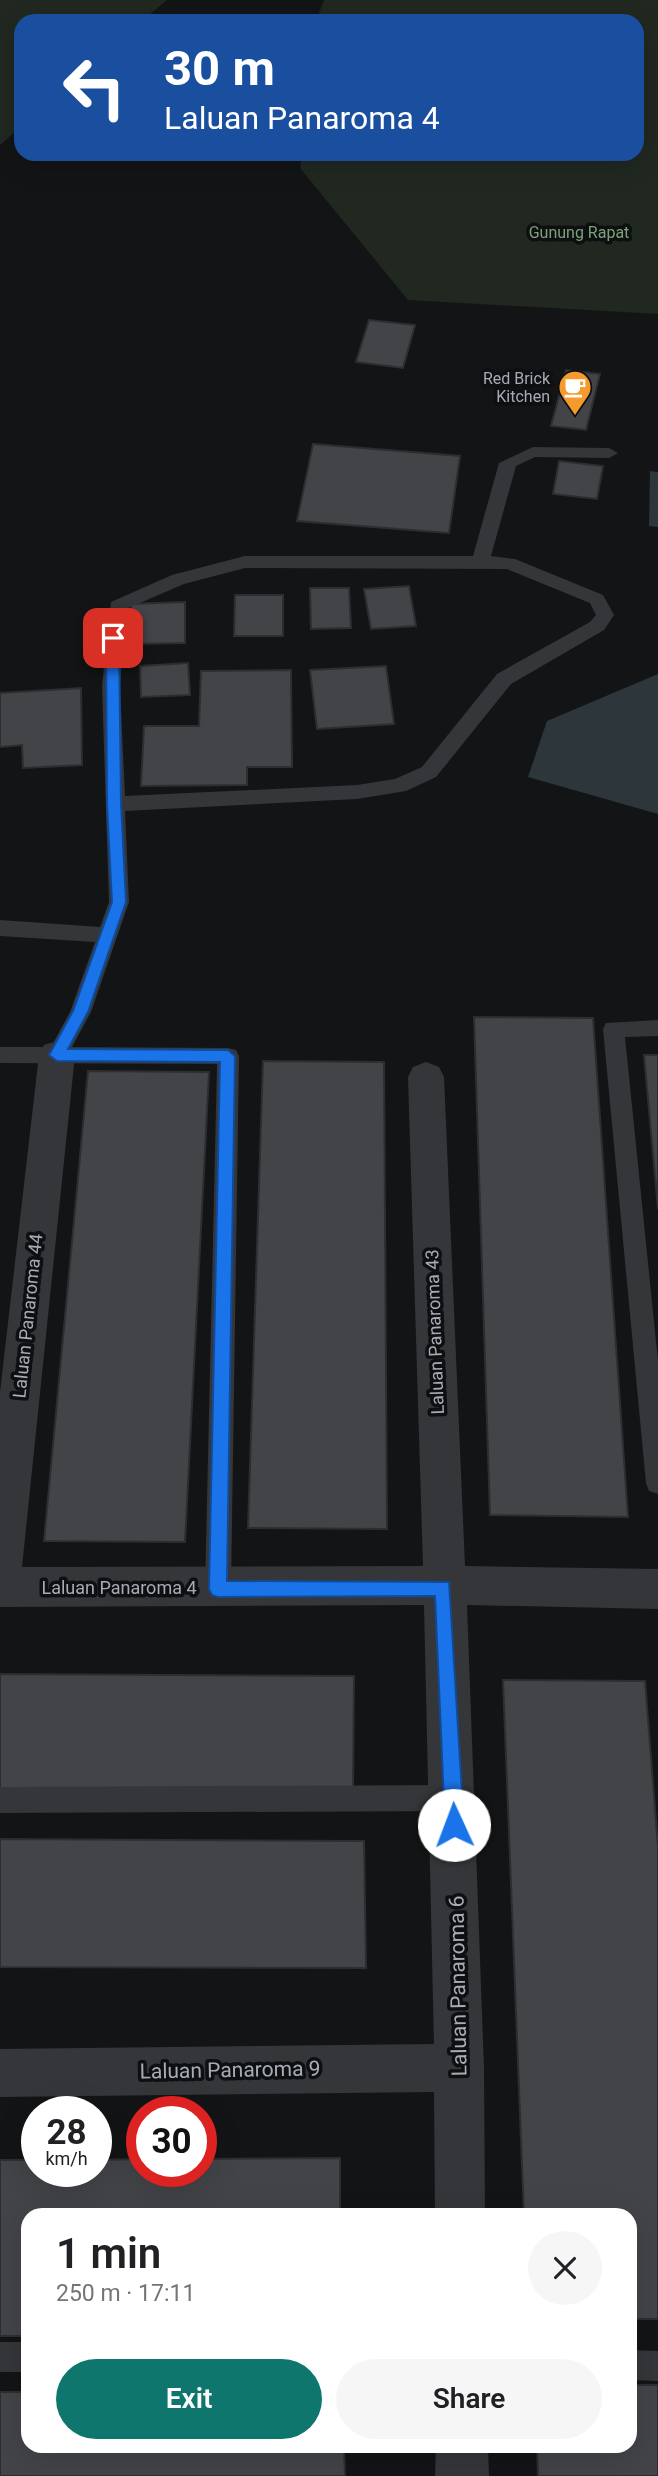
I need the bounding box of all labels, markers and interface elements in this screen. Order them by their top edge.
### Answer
text: 30 m [164,40,275,97]
icon: left [49,42,140,133]
text: Laluan Panaroma 4 [164,99,440,137]
park label: Gunung Rapat [529,223,629,242]
cafe icon: Red Brick Kitchen [556,368,594,417]
place label: Red Brick Kitchen [483,369,551,406]
pin [83,608,143,668]
icon: arrive [94,619,132,657]
street label: Laluan Panaroma 44 [8,1233,47,1399]
street label: Laluan Panaroma 43 [421,1249,448,1415]
street label: Laluan Panaroma 4 [41,1577,197,1598]
position arrow [417,1788,491,1862]
street label: Laluan Panaroma 6 [444,1895,472,2077]
street label: Laluan Panaroma 9 [139,2056,321,2084]
speed limit sign: 30 [126,2096,217,2187]
text: 28 [46,2112,87,2153]
text: km/h [45,2148,88,2169]
text: 1 min [56,2229,161,2278]
button: close [528,2231,602,2305]
text: 250 m · 17:11 [56,2280,195,2307]
button: Exit [56,2359,322,2439]
button: Share [336,2359,602,2439]

